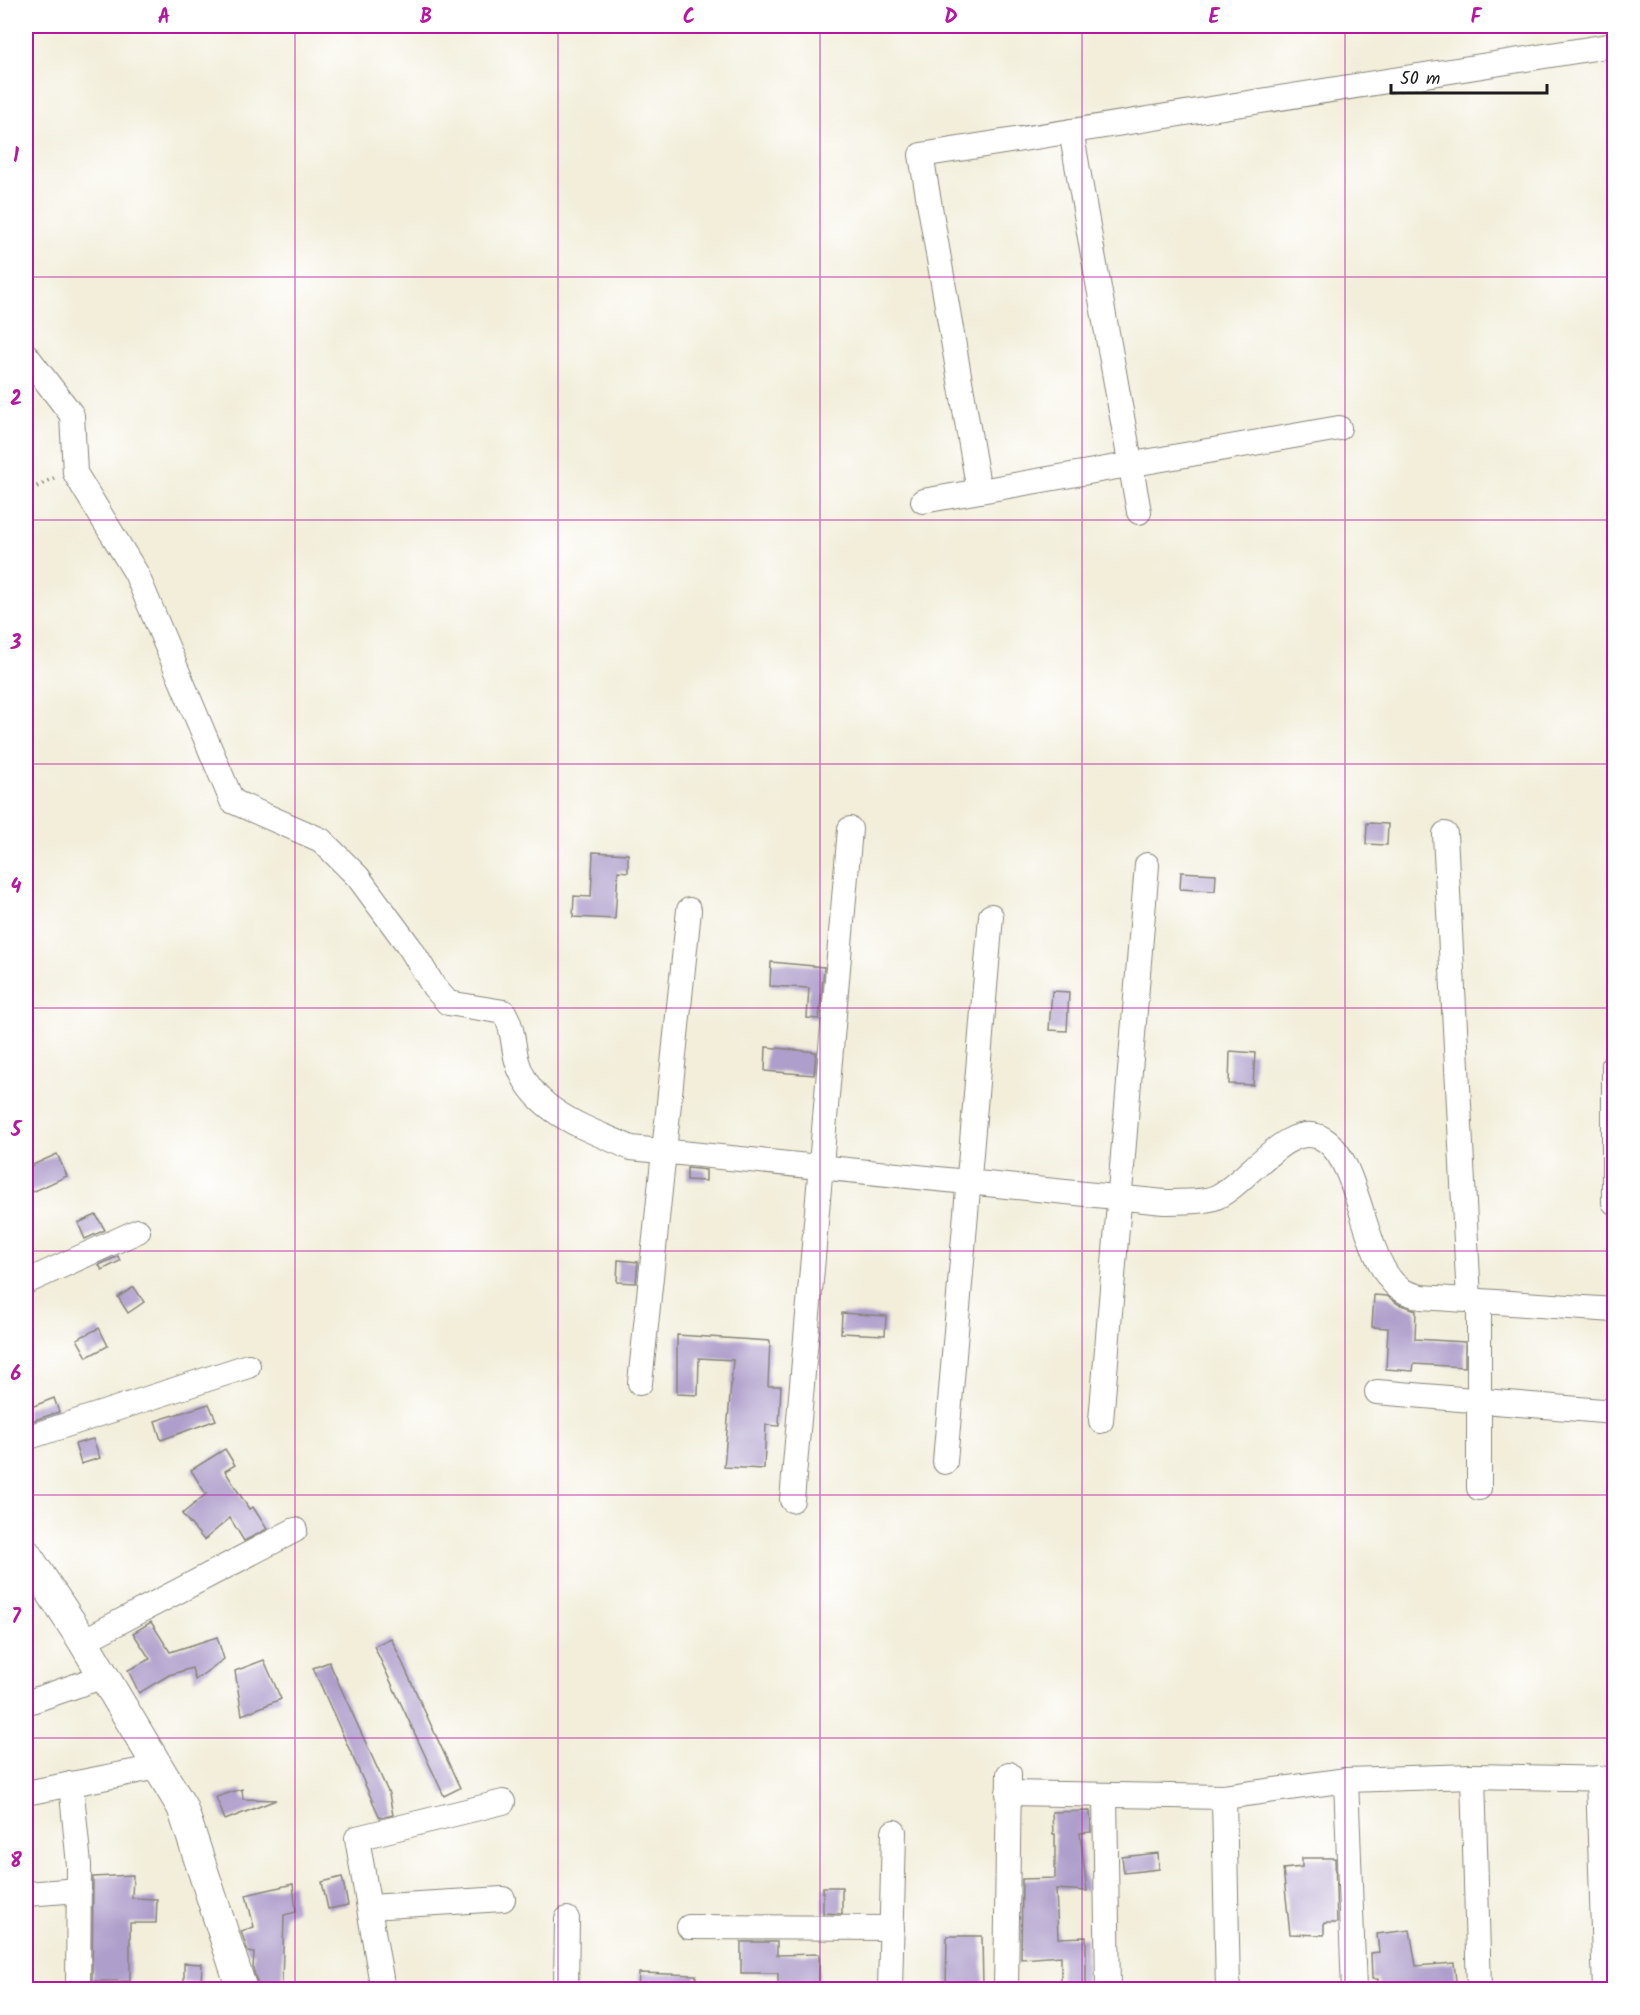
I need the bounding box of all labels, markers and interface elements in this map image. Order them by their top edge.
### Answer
text: A [158,2,170,34]
text: B [420,2,432,34]
text: C [683,2,695,34]
text: D [944,2,958,34]
text: E [1208,2,1220,34]
text: F [1471,2,1483,34]
scale bar [1391,57,1547,95]
text: 50 m [1400,65,1440,94]
text: 1 [13,141,19,173]
text: 2 [10,384,22,416]
text: 3 [10,628,22,660]
text: 4 [11,872,22,904]
text: 5 [10,1115,23,1147]
text: 6 [11,1359,22,1391]
text: 7 [11,1602,21,1634]
text: 8 [10,1846,22,1878]

